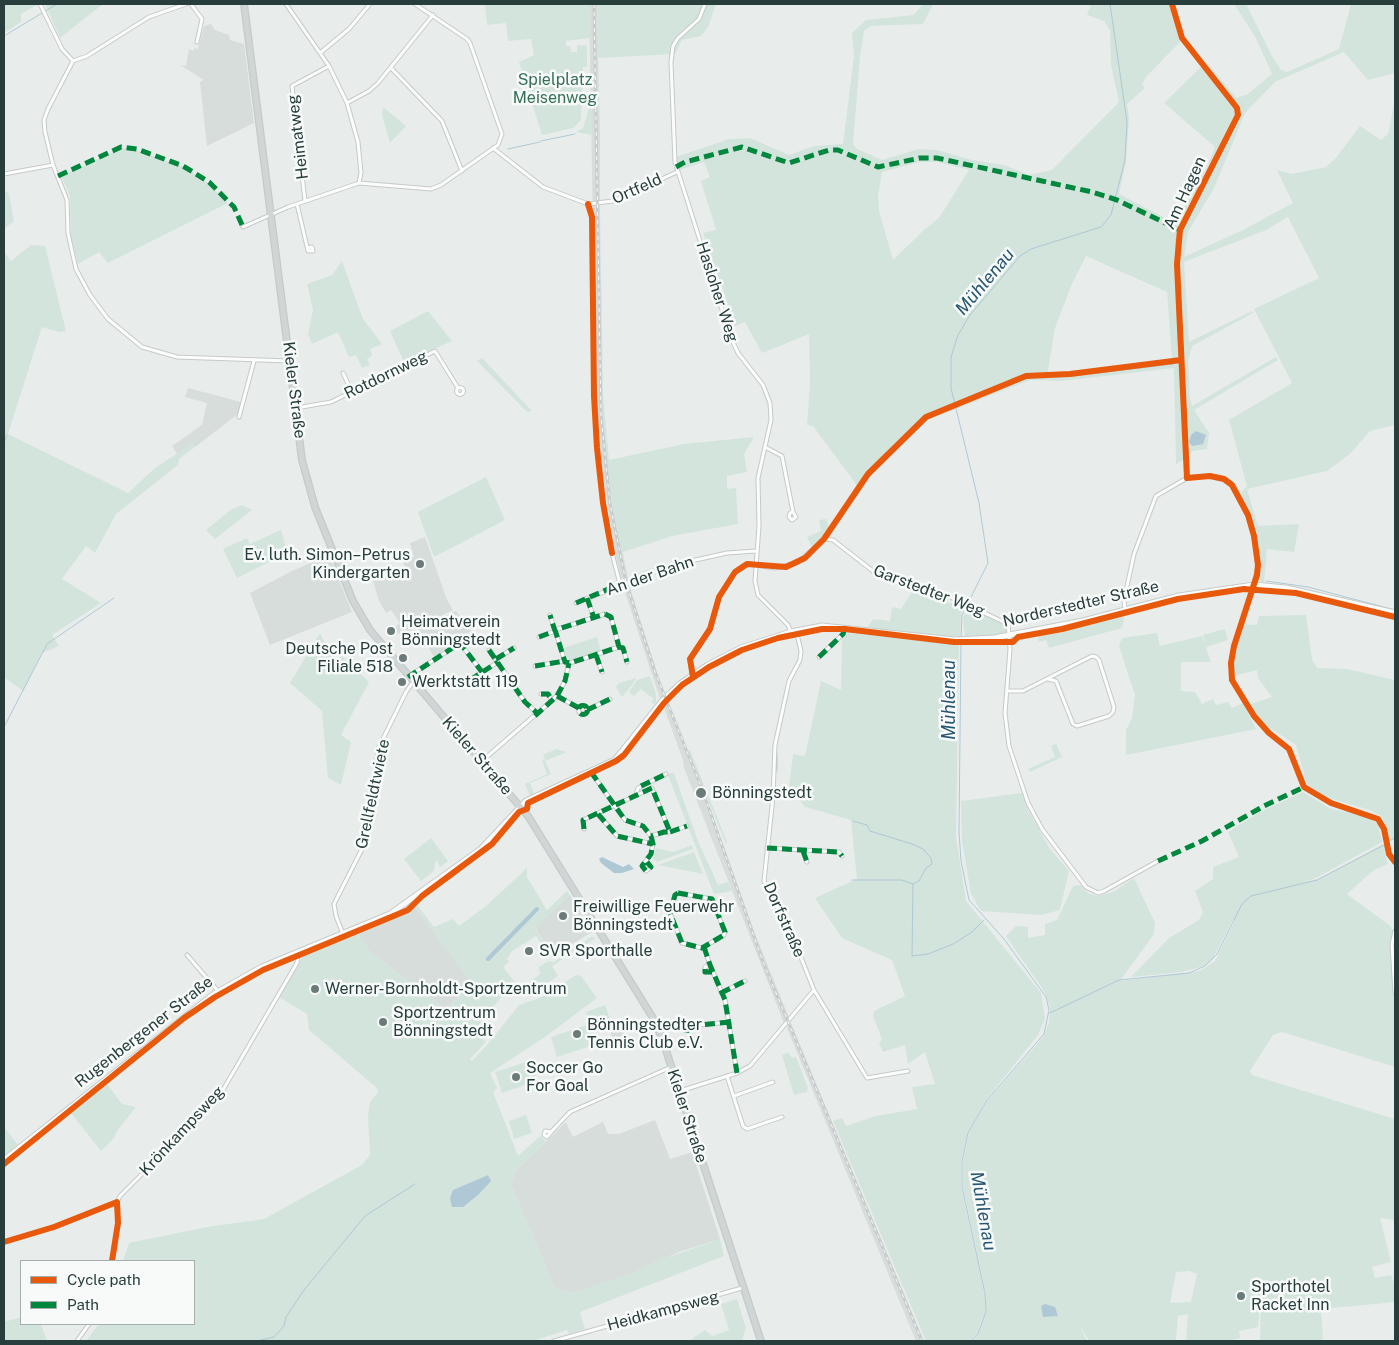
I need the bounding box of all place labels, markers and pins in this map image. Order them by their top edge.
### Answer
place label: Ev. luth. Simon–Petrus Kindergarten [244,545,410,583]
marker: Ev. luth. Simon–Petrus Kindergarten [414,558,426,570]
place label: Heimatverein Bönningstedt [401,612,501,650]
marker: Heimatverein Bönningstedt [385,625,397,637]
place label: Deutsche Post Filiale 518 [285,639,393,677]
marker: Deutsche Post Filiale 518 [397,652,409,664]
place label: Werktstatt 119 [412,672,518,692]
marker: Werktstatt 119 [396,676,408,688]
place label: Bönningstedt [712,783,812,803]
marker: Bönningstedt [694,786,708,800]
place label: Freiwillige Feuerwehr Bönningstedt [573,897,734,935]
marker: Freiwillige Feuerwehr Bönningstedt [557,910,569,922]
place label: SVR Sporthalle [539,941,653,961]
marker: SVR Sporthalle [523,945,535,957]
place label: Werner-Bornholdt-Sportzentrum [325,979,567,999]
marker: Werner-Bornholdt-Sportzentrum [309,983,321,995]
place label: Sportzentrum Bönningstedt [393,1003,496,1041]
place label: Bönningstedter Tennis Club e.V. [587,1015,703,1053]
marker: Sportzentrum Bönningstedt [377,1016,389,1028]
marker: Bönningstedter Tennis Club e.V. [571,1028,583,1040]
place label: Soccer Go For Goal [526,1058,603,1096]
marker: Soccer Go For Goal [510,1071,522,1083]
place label: Sporthotel Racket Inn [1251,1277,1330,1315]
marker: Sporthotel Racket Inn [1235,1290,1247,1302]

